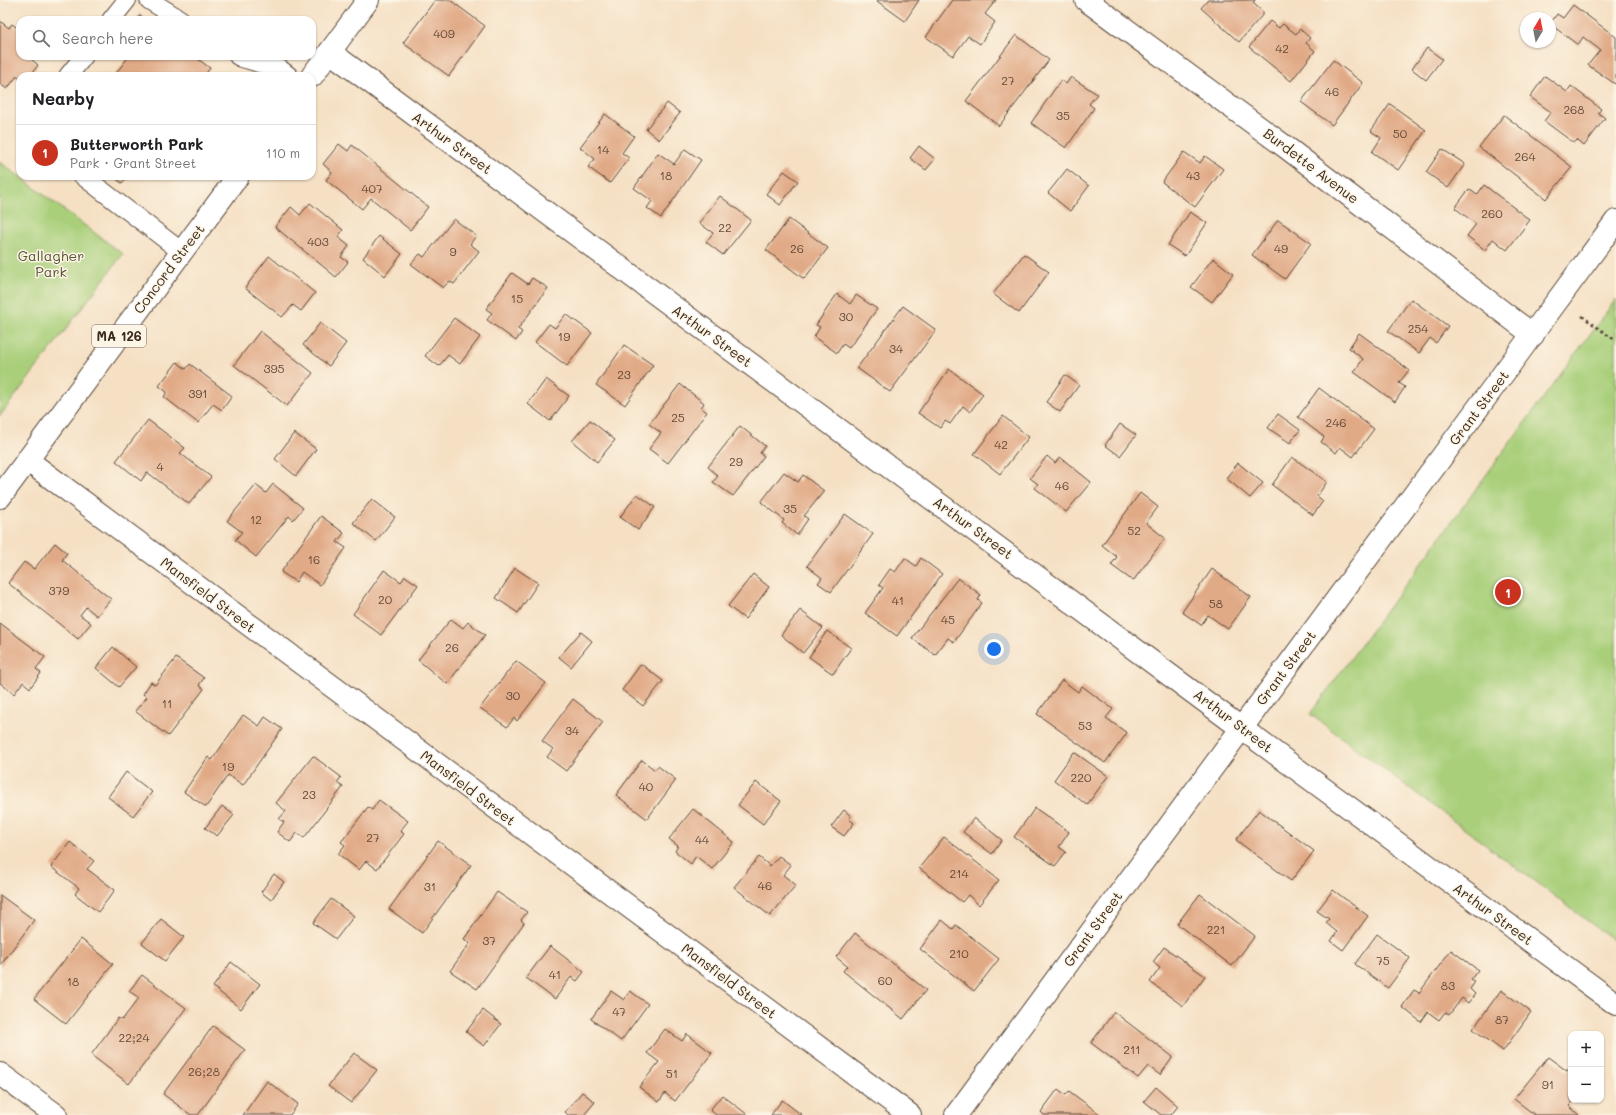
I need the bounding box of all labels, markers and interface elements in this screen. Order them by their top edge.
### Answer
north arrow [1520,12,1556,48]
search box [16,16,316,60]
house number: 409 [433,25,455,41]
icon: search [30,27,52,49]
text: Search here [62,28,153,48]
house number: 42 [1275,40,1289,56]
house number: 27 [1001,72,1015,88]
house number: 46 [1325,83,1339,99]
text: Nearby [32,87,94,109]
house number: 268 [1563,101,1585,117]
street label: Arthur Street [408,107,496,178]
house number: 35 [1056,107,1070,123]
street label: Burdette Avenue [1260,123,1363,208]
house number: 50 [1393,125,1408,141]
text: Butterworth Park [70,134,203,154]
house number: 14 [597,141,609,157]
text: 1 [42,144,48,161]
text: 110 m [266,144,300,161]
house number: 264 [1515,148,1535,164]
text: Park · Grant Street [70,154,196,171]
house number: 18 [660,167,672,183]
house number: 43 [1186,167,1200,183]
house number: 407 [361,180,383,196]
house number: 260 [1481,205,1503,221]
house number: 22 [718,219,732,235]
street label: Concord Street [129,220,209,317]
house number: 403 [307,233,329,249]
house number: 26 [790,240,804,256]
house number: 49 [1274,240,1288,256]
house number: 9 [449,243,457,259]
park label: Gallagher Park [18,246,84,281]
house number: 15 [511,290,523,306]
street label: Arthur Street [668,300,756,371]
house number: 30 [839,308,854,324]
house number: 254 [1408,320,1428,336]
road number: MA 126 [92,325,146,347]
house number: 19 [558,328,570,344]
house number: 34 [889,340,903,356]
house number: 395 [263,360,285,376]
house number: 23 [617,366,631,382]
street label: Grant Street [1444,366,1513,449]
house number: 391 [188,385,208,401]
house number: 25 [671,409,685,425]
house number: 246 [1326,414,1346,430]
house number: 42 [994,436,1008,452]
house number: 29 [729,453,743,469]
house number: 4 [156,458,164,474]
house number: 46 [1055,477,1069,493]
street label: Arthur Street [929,492,1017,563]
house number: 35 [783,500,797,516]
house number: 12 [250,511,262,527]
house number: 52 [1127,522,1141,538]
house number: 16 [308,551,320,567]
street label: Mansfield Street [157,553,260,637]
pin: 1 [1495,577,1521,607]
house number: 379 [49,582,69,598]
house number: 20 [378,591,393,607]
house number: 41 [892,592,904,608]
house number: 58 [1209,595,1223,611]
house number: 45 [941,611,955,627]
street label: Grant Street [1251,626,1320,709]
house number: 26 [445,639,459,655]
your location [984,639,1004,659]
street label: Arthur Street [1190,685,1277,757]
house number: 30 [506,687,521,703]
house number: 11 [162,695,172,711]
house number: 53 [1078,717,1092,733]
house number: 34 [565,722,579,738]
street label: Mansfield Street [417,746,520,830]
house number: 19 [222,758,234,774]
house number: 220 [1071,769,1092,785]
house number: 40 [639,778,654,794]
house number: 23 [302,786,316,802]
house number: 27 [366,829,380,845]
house number: 44 [695,831,709,847]
house number: 214 [949,865,969,881]
house number: 46 [758,877,772,893]
house number: 31 [424,878,436,894]
street label: Arthur Street [1449,878,1537,949]
street label: Grant Street [1059,887,1126,970]
house number: 221 [1207,921,1225,937]
house number: 37 [482,932,496,948]
street label: Mansfield Street [678,939,781,1023]
house number: 210 [949,945,969,961]
house number: 75 [1376,952,1390,968]
house number: 41 [549,966,561,982]
house number: 60 [878,972,893,988]
house number: 18 [67,973,79,989]
house number: 83 [1441,977,1455,993]
house number: 47 [612,1003,626,1019]
house number: 87 [1495,1011,1509,1027]
house number: 22;24 [118,1029,150,1045]
map controls [1568,1031,1604,1103]
button: + [1568,1031,1604,1067]
house number: 211 [1123,1041,1141,1057]
house number: 26;28 [188,1063,220,1079]
house number: 51 [666,1065,678,1081]
button: − [1568,1067,1604,1103]
house number: 91 [1542,1076,1554,1092]

